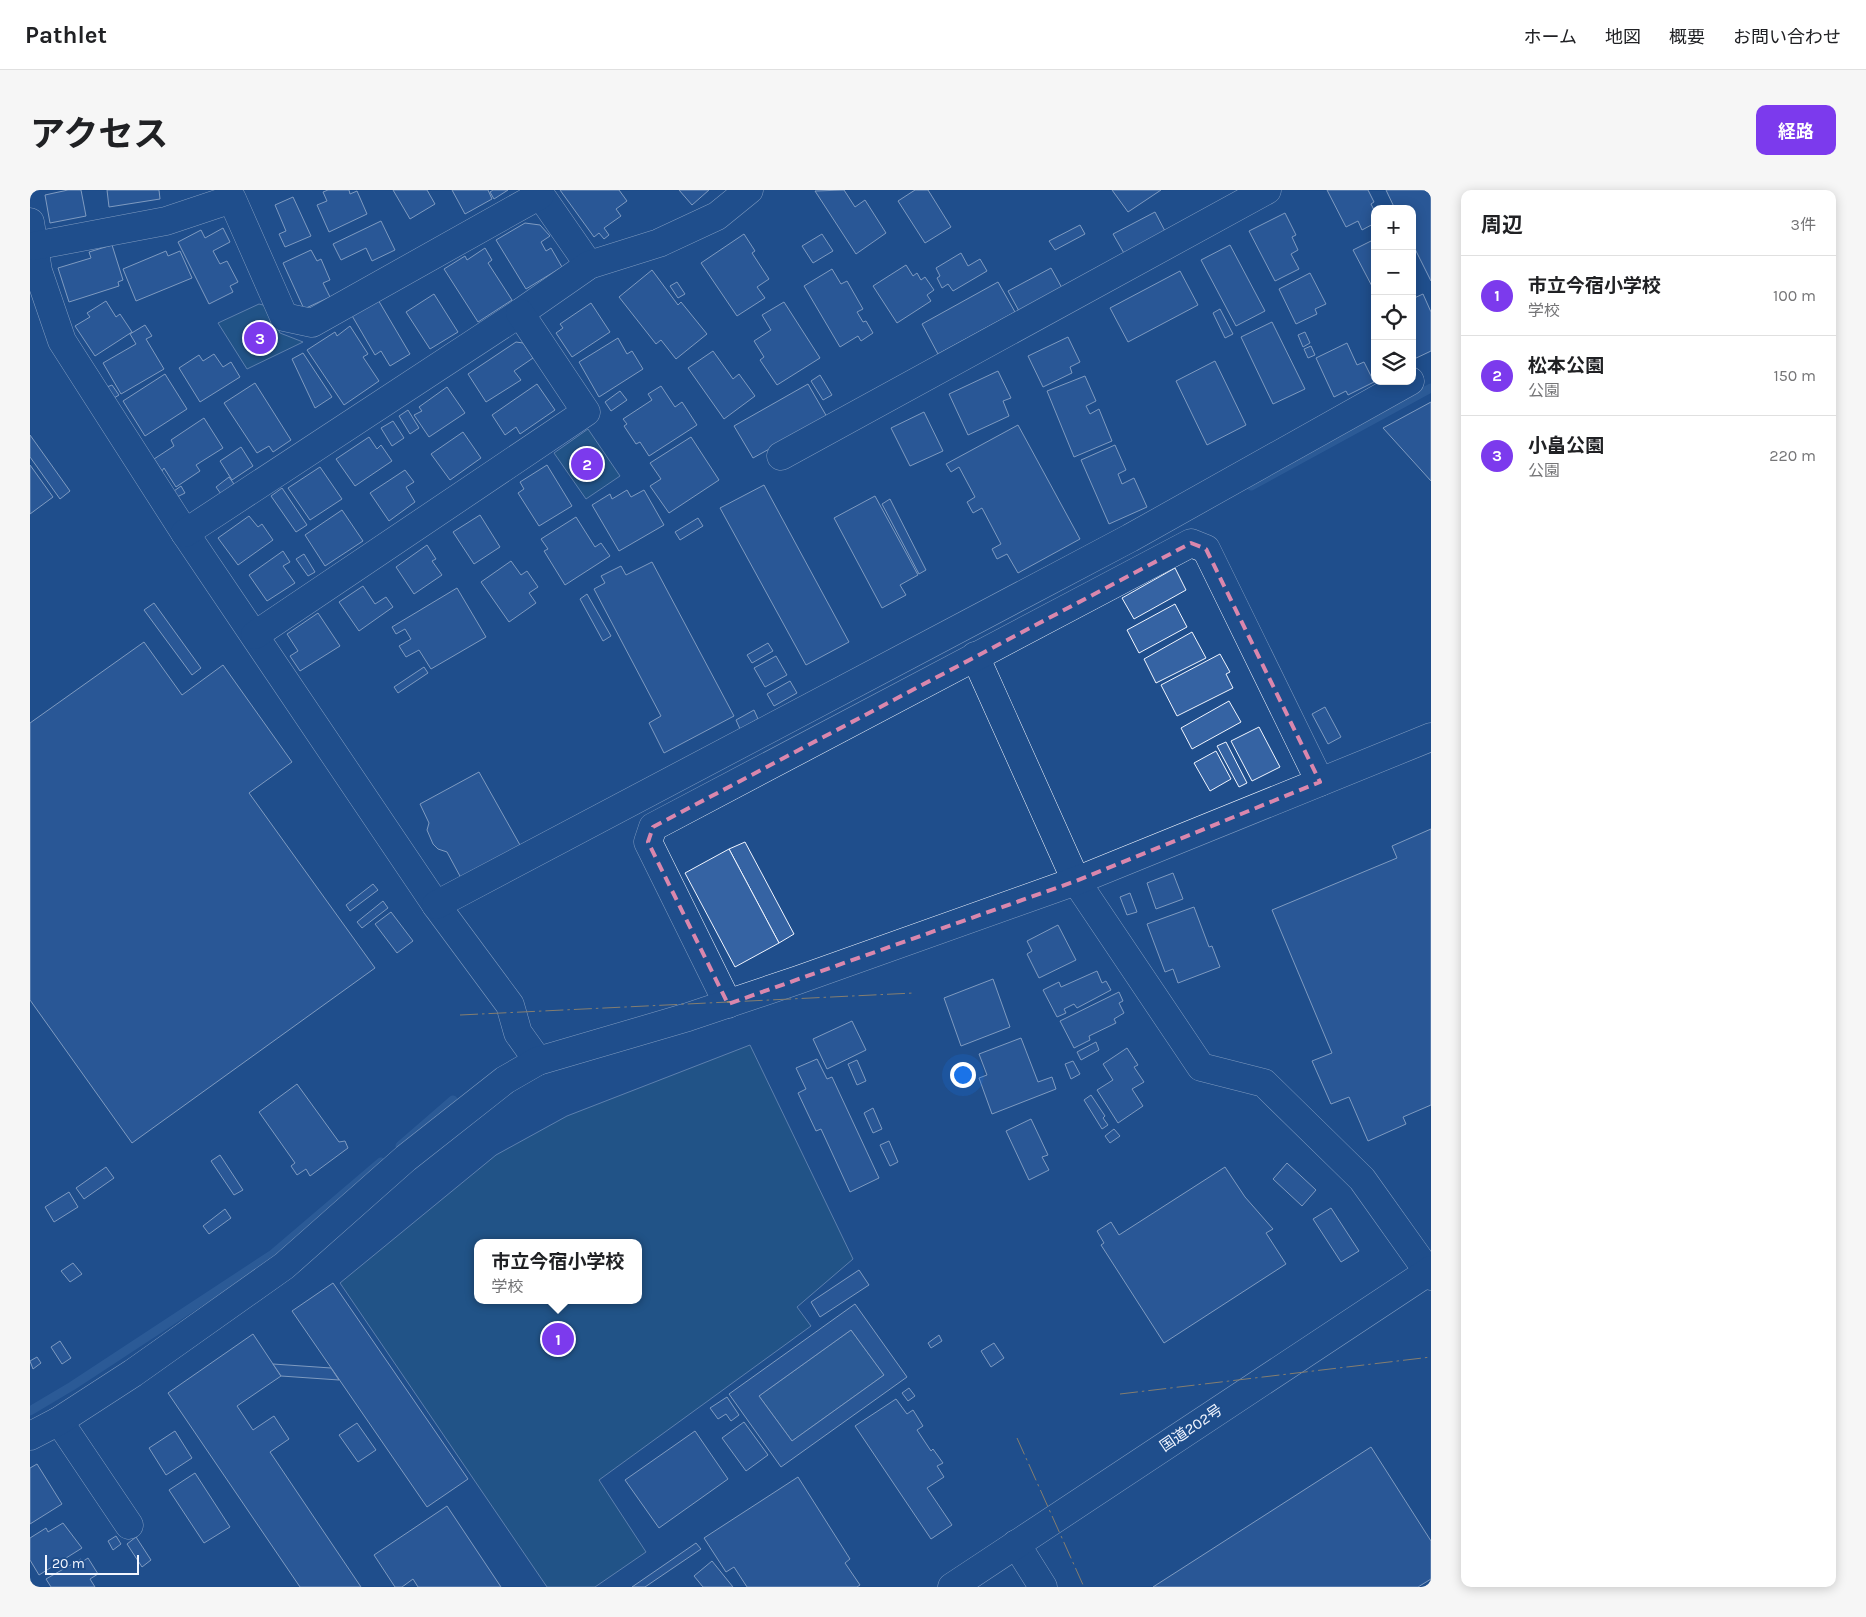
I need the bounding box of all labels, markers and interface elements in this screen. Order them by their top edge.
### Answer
text: Pathlet [25,21,107,49]
text: ホーム [1524,26,1577,48]
text: 地図 [1605,26,1641,48]
text: 概要 [1669,26,1705,48]
text: お問い合わせ [1733,26,1841,48]
button: 経路 [1756,105,1836,155]
text: アクセス [30,114,168,155]
map controls [1371,205,1416,385]
button: + [1371,205,1416,250]
text: 周辺 [1481,213,1523,237]
text: 3件 [1791,215,1816,234]
button: − [1371,250,1416,295]
text: 市立今宿小学校 [1528,275,1661,297]
text: 1 [1494,286,1500,305]
text: 100 m [1773,286,1816,305]
button: locate [1371,295,1416,340]
text: 学校 [1528,301,1560,320]
pin: 3 [244,319,276,357]
button: layers [1371,340,1416,385]
text: 松本公園 [1528,355,1604,377]
text: 2 [1492,366,1502,385]
text: 150 m [1773,366,1816,385]
text: 公園 [1528,381,1560,400]
text: 小畠公園 [1528,435,1604,457]
pin: 2 [571,445,603,483]
text: 3 [1492,446,1502,465]
text: 220 m [1769,446,1816,465]
text: 公園 [1528,461,1560,480]
your location [950,1062,976,1088]
popup [474,1239,642,1304]
text: 市立今宿小学校 [491,1251,625,1273]
text: 学校 [491,1277,524,1296]
pin: 1 [542,1320,574,1358]
street label: 国道202号 [1156,1401,1226,1455]
scale bar [45,1552,139,1575]
text: 20 m [52,1555,85,1572]

